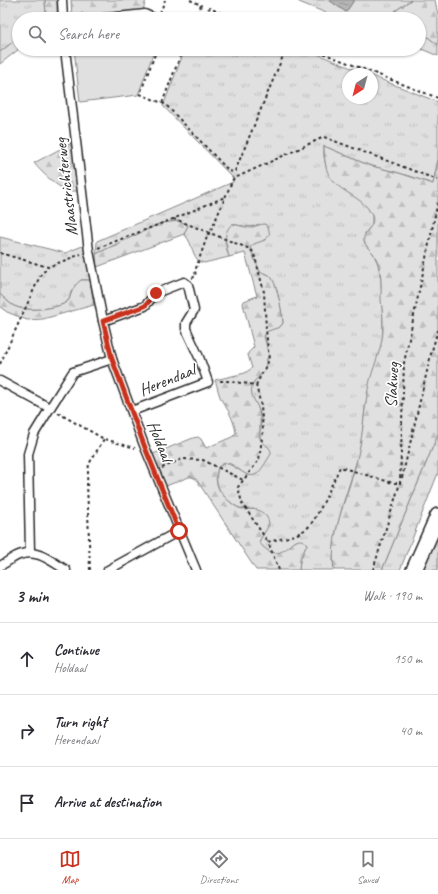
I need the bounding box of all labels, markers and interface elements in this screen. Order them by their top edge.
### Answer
search box [12,12,426,56]
icon: search [26,23,48,45]
text: Search here [58,25,119,44]
north arrow [342,68,378,104]
street label: Maastrichterweg [49,136,82,237]
route end [147,284,165,302]
street label: Herendaal [136,358,201,401]
street label: Slakweg [380,361,404,408]
street label: Holdaal [142,418,179,467]
route start [170,522,188,540]
text: 3 min [16,586,49,607]
text: Walk · 190 m [363,588,422,604]
text: Continue [54,641,99,660]
icon: ahead [16,648,38,670]
text: 150 m [394,651,422,667]
text: Holdaal [54,660,86,676]
text: Turn right [54,713,107,732]
icon: right [16,720,38,742]
text: 40 m [400,723,422,739]
text: Herendaal [54,732,99,748]
icon: arrive [16,792,38,814]
text: Arrive at destination [54,793,161,812]
tab: Map [59,848,81,886]
tab: Directions [200,848,238,886]
tab: Saved [357,848,379,886]

